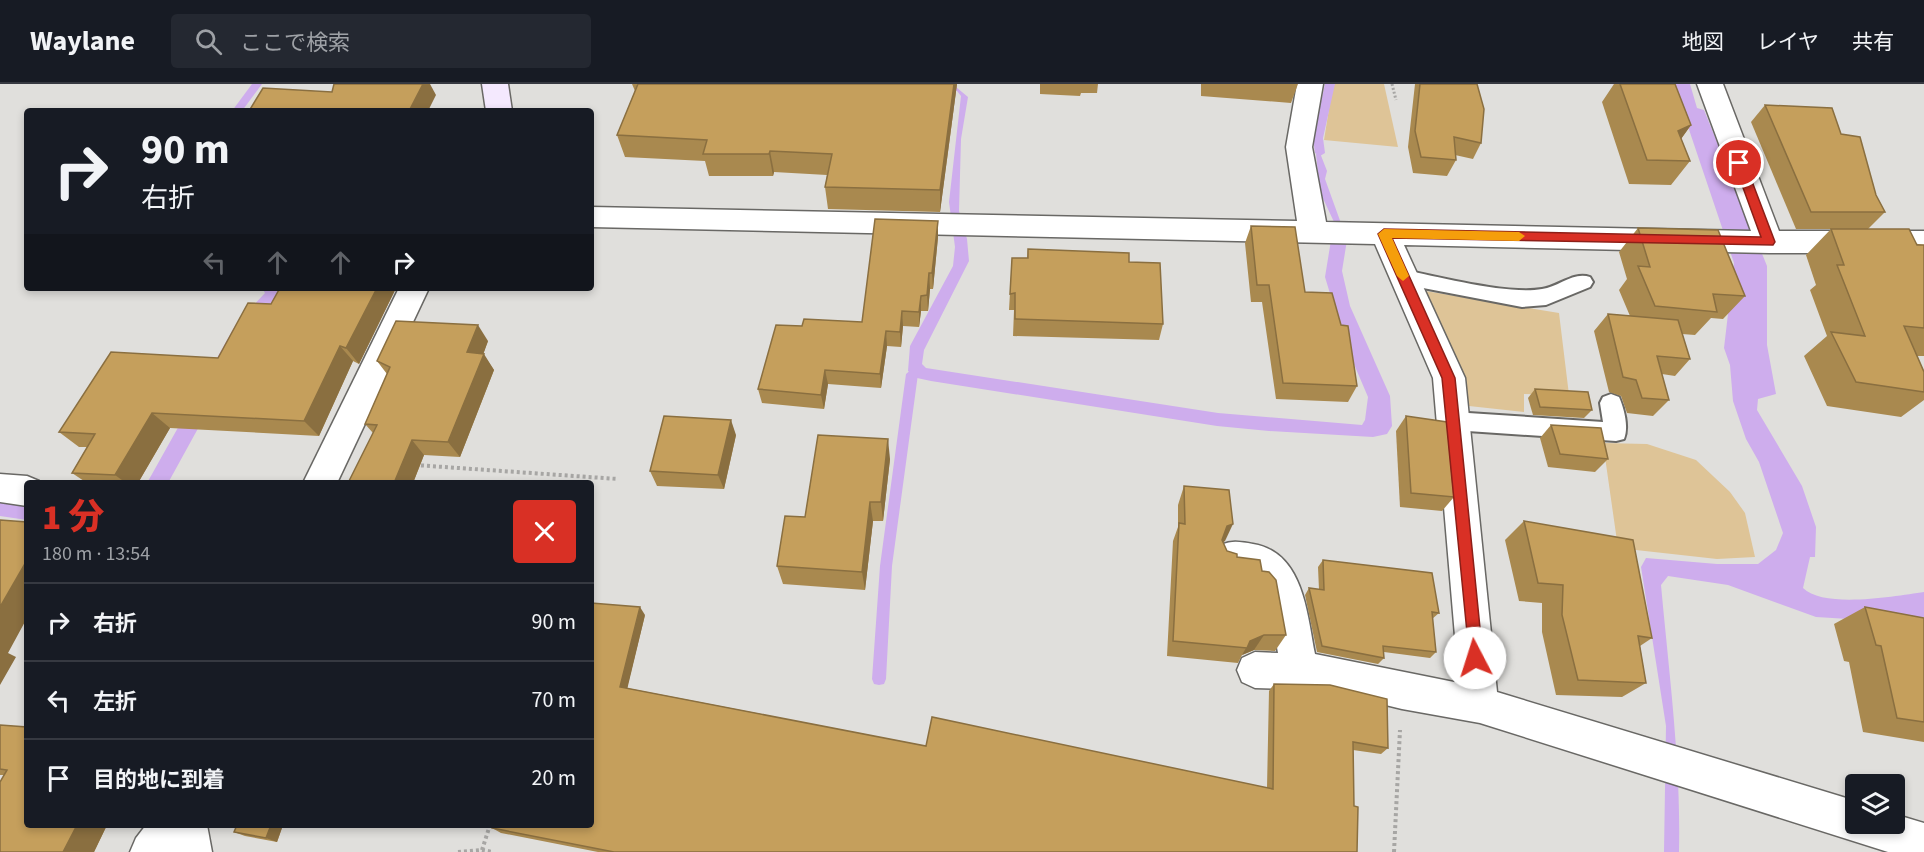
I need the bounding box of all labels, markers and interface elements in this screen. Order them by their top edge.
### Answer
search box [171,14,591,68]
text: Waylane [30,21,135,61]
icon: search [192,25,225,58]
text: ここで検索 [240,27,350,59]
text: 地図 [1682,27,1724,57]
text: レイヤ [1757,27,1819,57]
text: 共有 [1852,27,1894,57]
text: 90 m [141,120,230,180]
icon: right [42,132,120,210]
pin [1713,137,1764,188]
icon: arrive [1722,146,1755,179]
text: 右折 [141,179,195,218]
icon: left [198,246,231,279]
icon: ahead [261,246,294,279]
icon: ahead [324,246,357,279]
icon: right [387,246,420,279]
text: 1 分 [42,492,104,543]
button: close [513,500,576,563]
text: 180 m · 13:54 [42,540,150,568]
icon: right [42,606,75,639]
text: 90 m [531,606,576,638]
text: 右折 [93,608,137,640]
position arrow [1443,626,1507,690]
icon: left [42,684,75,717]
text: 70 m [531,684,576,716]
text: 左折 [93,686,137,718]
icon: arrive [42,762,75,795]
text: 20 m [531,762,576,794]
text: 目的地に到着 [93,764,225,796]
map controls [1845,774,1905,834]
button: layers [1845,774,1905,834]

